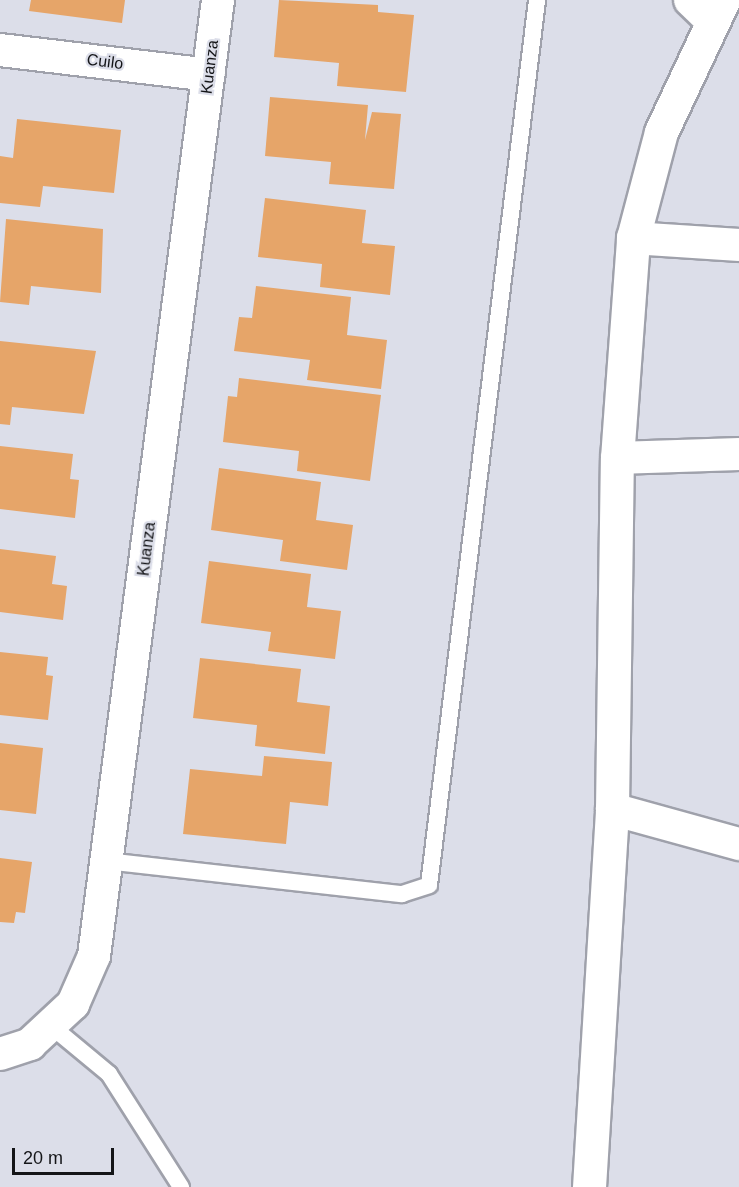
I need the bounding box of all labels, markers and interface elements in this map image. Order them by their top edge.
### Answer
street label: Kuanza [197,39,223,95]
street label: Cuilo [86,50,124,74]
street label: Kuanza [134,521,160,577]
scale bar [15,1136,117,1174]
text: 20 m [23,1148,63,1168]

